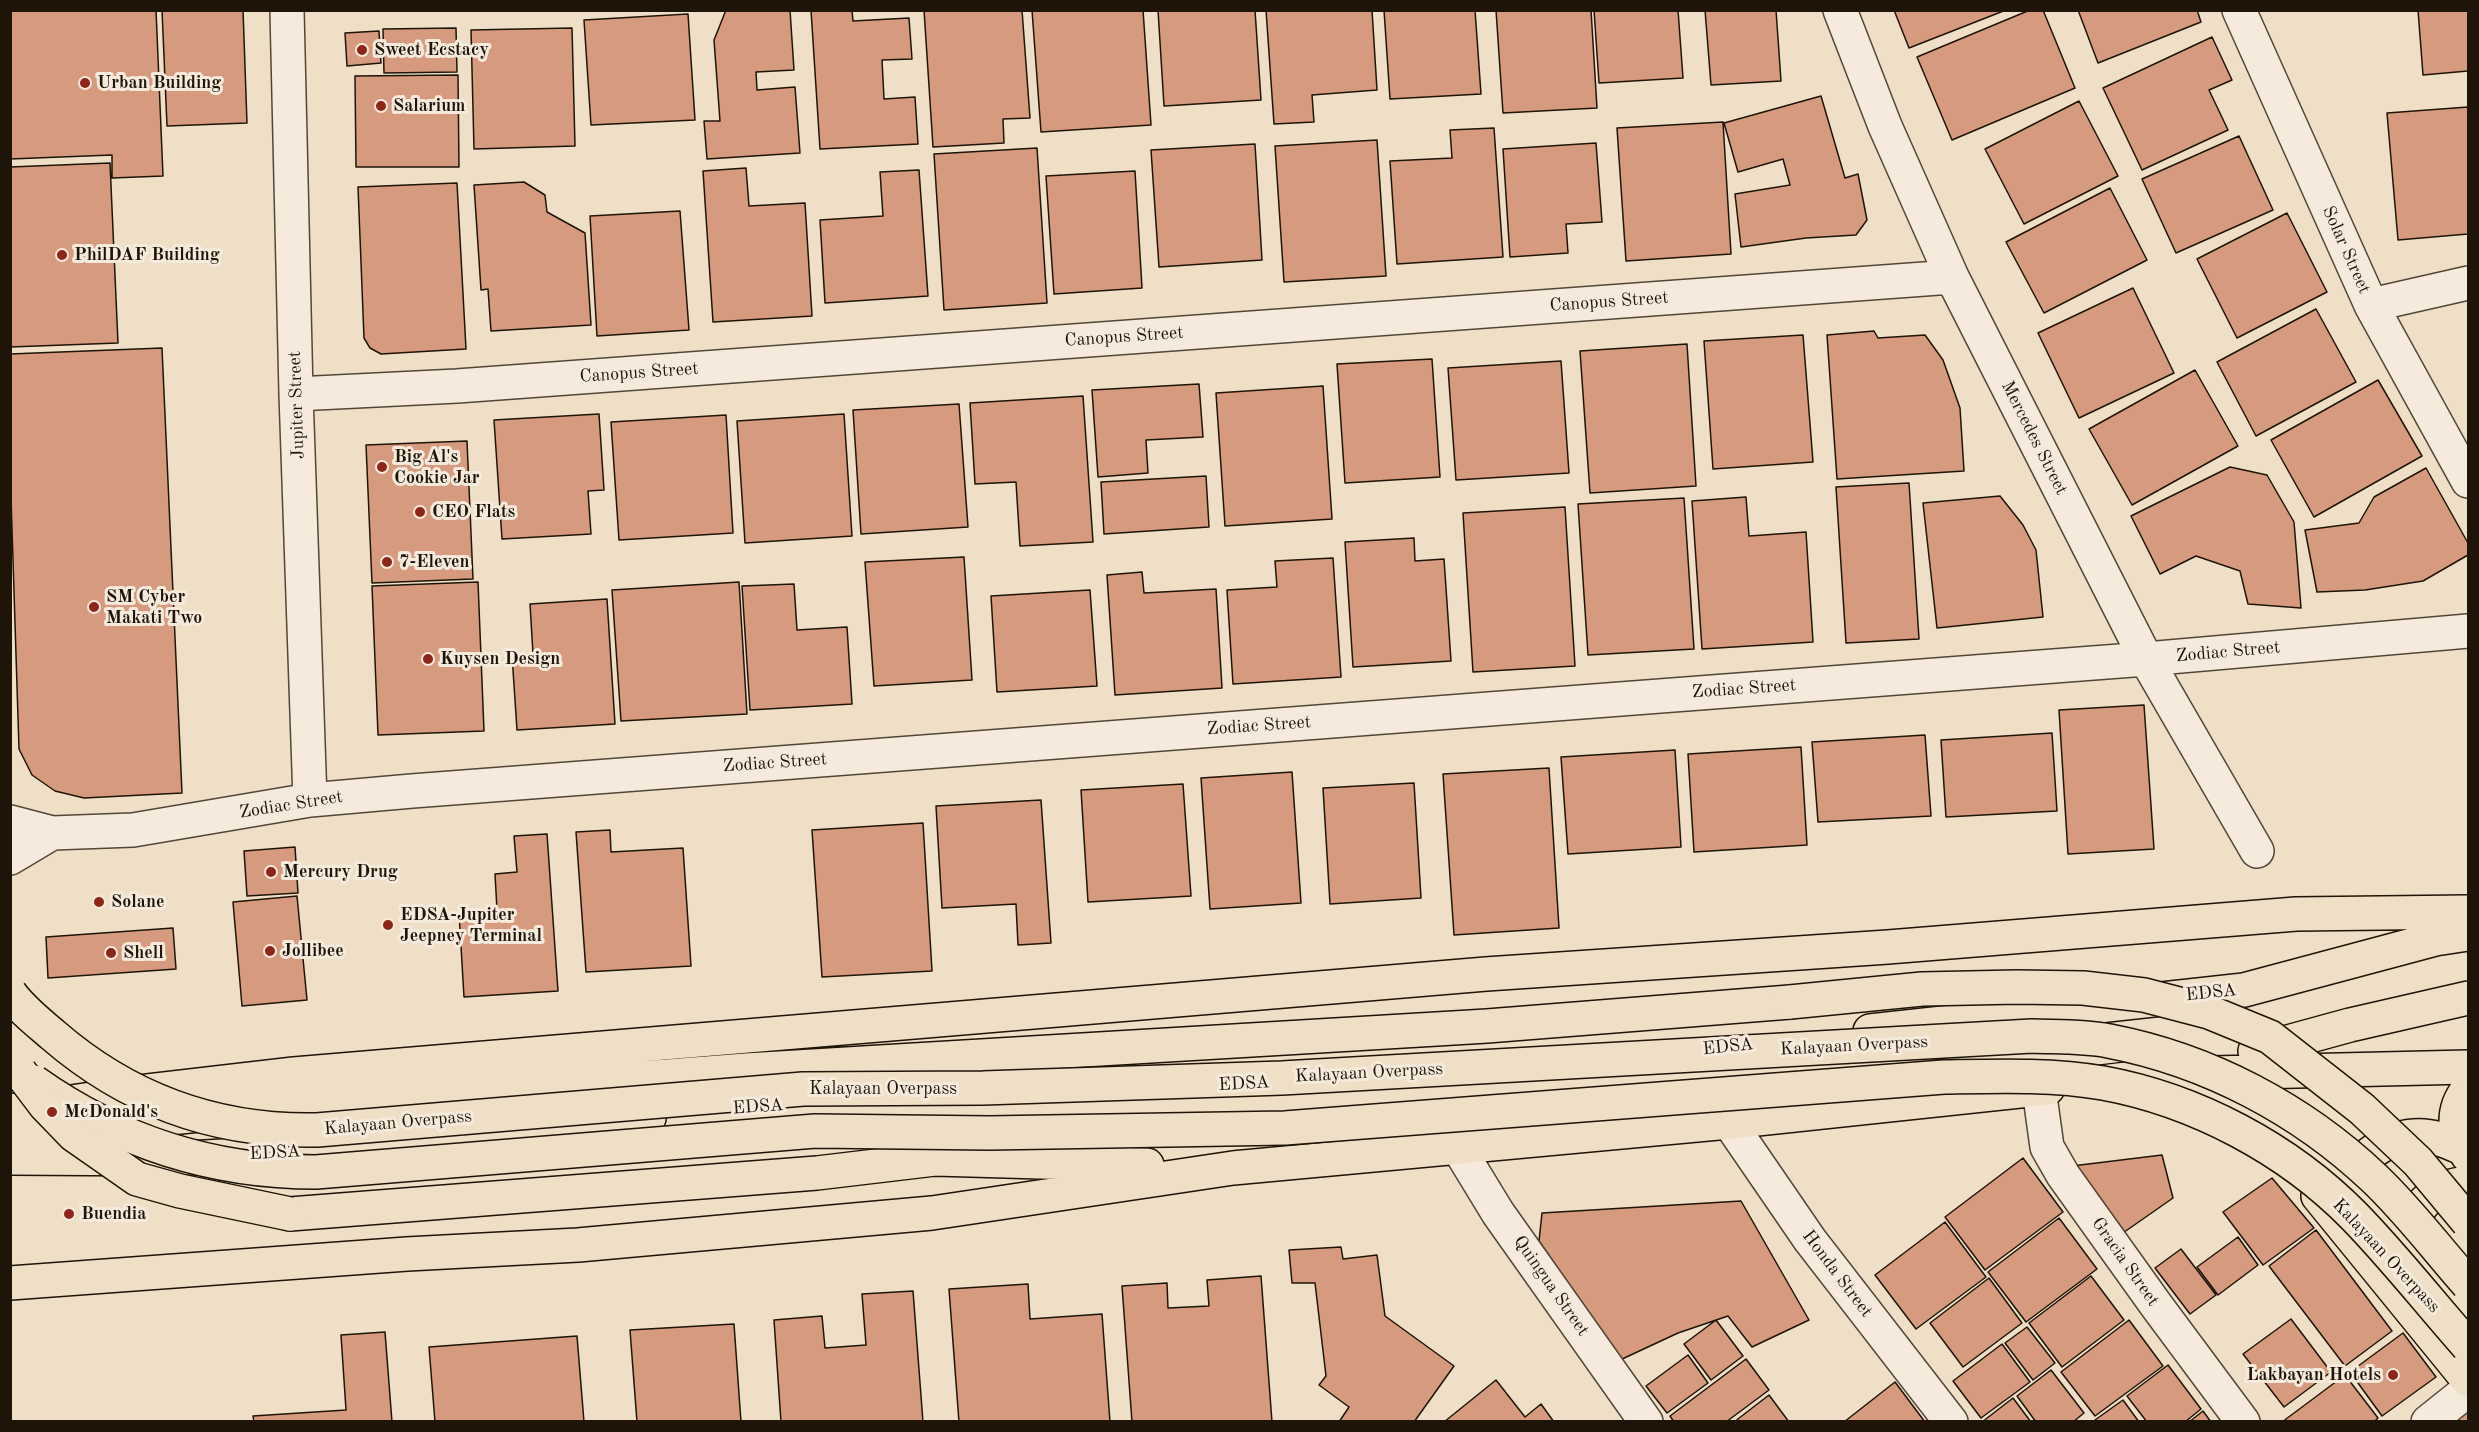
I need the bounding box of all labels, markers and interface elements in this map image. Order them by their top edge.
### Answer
place label: Sweet Ecstacy [374,39,489,61]
marker: Sweet Ecstacy [355,43,369,57]
place label: Urban Building [97,72,221,94]
marker: Urban Building [78,76,92,90]
place label: Salarium [393,95,465,117]
marker: Salarium [374,99,388,113]
street label: Solar Street [2317,203,2375,297]
place label: PhilDAF Building [74,244,220,266]
marker: PhilDAF Building [55,248,69,262]
street label: Canopus Street [1549,287,1669,317]
street label: Canopus Street [1064,322,1184,352]
street label: Jupiter Street [284,351,310,459]
street label: Canopus Street [579,358,699,388]
street label: Mercedes Street [1996,377,2072,499]
place label: Big Al's Cookie Jar [394,446,480,488]
marker: Big Al's Cookie Jar [375,460,389,474]
place label: CEO Flats [432,501,515,523]
marker: CEO Flats [413,505,427,519]
place label: 7-Eleven [399,551,470,573]
marker: 7-Eleven [380,555,394,569]
place label: SM Cyber Makati Two [106,586,202,628]
marker: SM Cyber Makati Two [87,600,101,614]
street label: Zodiac Street [2175,637,2281,667]
place label: Kuysen Design [440,648,560,670]
marker: Kuysen Design [421,652,435,666]
street label: Zodiac Street [1691,675,1797,703]
street label: Zodiac Street [1206,712,1312,740]
street label: Zodiac Street [722,749,828,777]
street label: Zodiac Street [238,786,344,824]
place label: Mercury Drug [283,861,398,883]
marker: Mercury Drug [264,865,278,879]
place label: Solane [111,891,164,913]
marker: Solane [92,895,106,909]
place label: EDSA-Jupiter Jeepney Terminal [400,904,542,946]
marker: EDSA-Jupiter Jeepney Terminal [381,918,395,932]
place label: Jollibee [282,940,344,962]
place label: Shell [123,942,164,964]
marker: Jollibee [263,944,277,958]
marker: Shell [104,946,118,960]
street label: EDSA [2185,980,2237,1006]
street label: Kalayaan Overpass [1779,1031,1929,1061]
street label: EDSA [1702,1034,1754,1060]
street label: Kalayaan Overpass [1294,1058,1444,1088]
street label: EDSA [1218,1072,1270,1096]
street label: Kalayaan Overpass [809,1078,957,1100]
street label: EDSA [732,1094,784,1120]
place label: McDonald's [64,1101,158,1123]
marker: McDonald's [45,1105,59,1119]
street label: Kalayaan Overpass [323,1106,473,1140]
street label: EDSA [249,1141,301,1165]
street label: Kalayaan Overpass [2328,1194,2444,1318]
place label: Buendia [81,1203,146,1225]
marker: Buendia [62,1207,76,1221]
street label: Gracia Street [2086,1213,2164,1311]
street label: Honda Street [1797,1226,1877,1322]
street label: Quingua Street [1508,1232,1594,1340]
place label: Lakbayan Hotels [2246,1364,2381,1386]
marker: Lakbayan Hotels [2386,1368,2400,1382]

